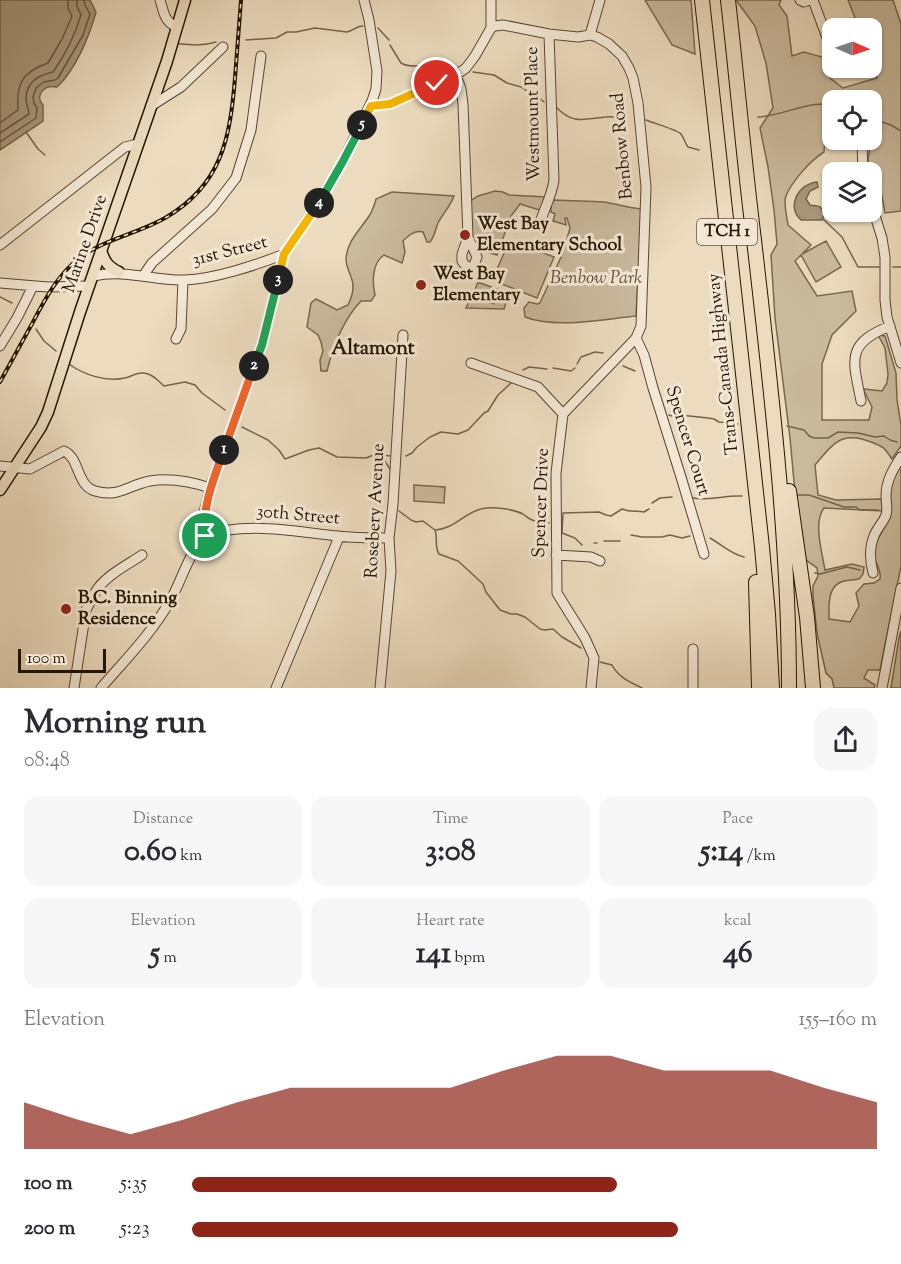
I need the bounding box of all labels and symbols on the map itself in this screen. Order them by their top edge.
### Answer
north arrow [822,18,882,78]
street label: Westmount Place [520,46,548,182]
pin [411,57,462,108]
street label: Benbow Road [605,92,641,200]
pin: 5 [347,110,377,140]
pin: 4 [304,188,334,218]
street label: Marine Drive [57,191,115,297]
place label: West Bay Elementary School [477,212,623,259]
road number: TCH 1 [697,219,757,245]
marker: West Bay Elementary School [458,228,472,242]
street label: 31st Street [190,230,270,274]
place label: West Bay Elementary [433,262,521,309]
pin: 3 [263,265,293,295]
park label: Benbow Park [550,266,642,292]
street label: Trans-Canada Highway [702,272,746,456]
marker: West Bay Elementary [414,278,428,292]
district label: Altamont [331,335,415,364]
pin: 2 [239,351,269,381]
street label: Spencer Court [658,383,716,499]
pin: 1 [209,435,239,465]
street label: Rosebery Avenue [359,443,393,579]
street label: Spencer Drive [527,448,557,558]
street label: 30th Street [255,499,341,533]
pin [179,510,230,561]
place label: B.C. Binning Residence [78,586,177,633]
marker: B.C. Binning Residence [59,602,73,616]
scale bar [18,646,106,674]

